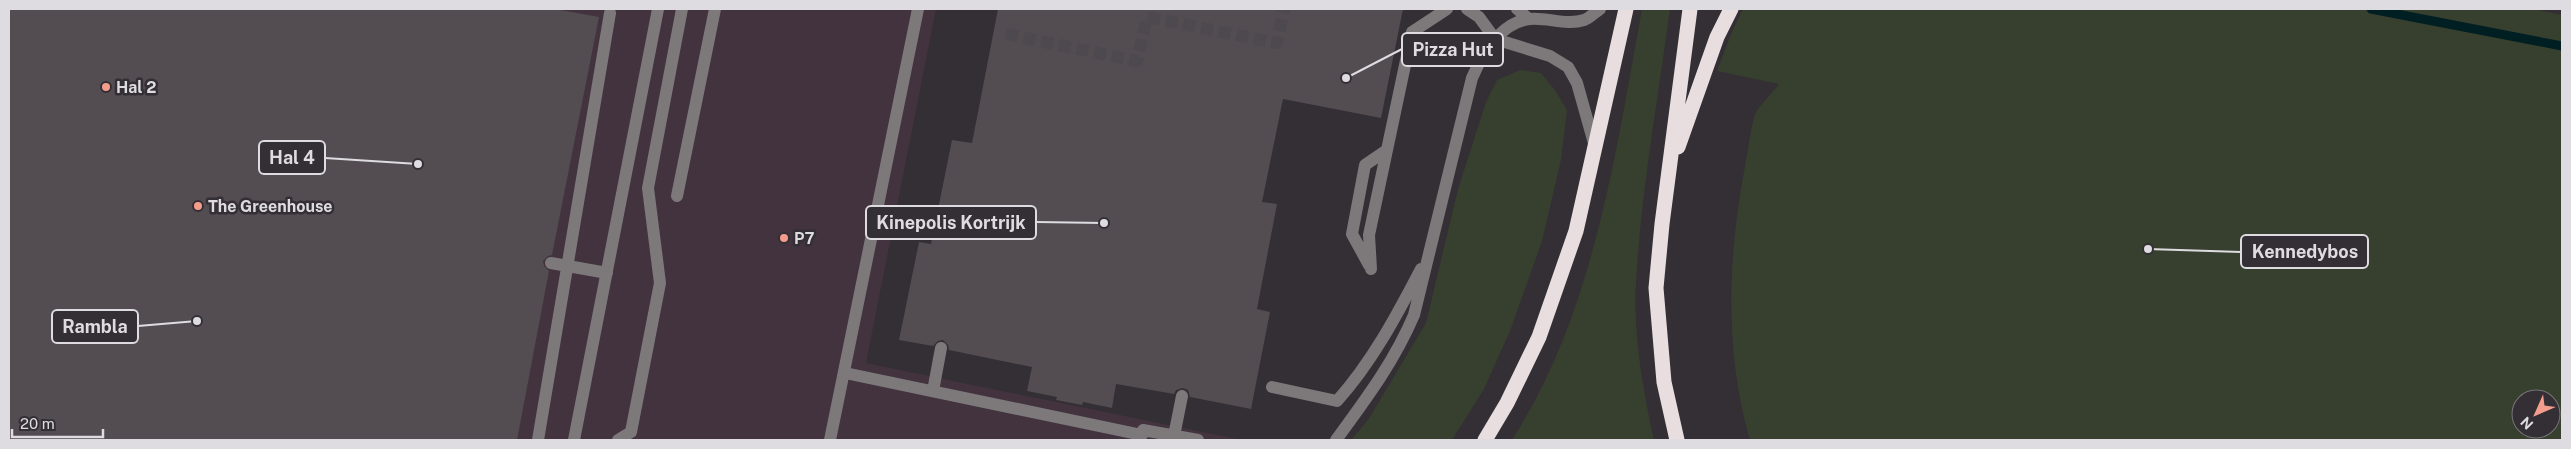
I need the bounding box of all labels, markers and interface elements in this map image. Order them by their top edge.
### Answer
callout: Pizza Hut [1402,33,1503,66]
text: Pizza Hut [1412,39,1494,60]
place label: Hal 2 [116,78,156,97]
marker: Hal 2 [100,81,112,93]
callout: Hal 4 [259,141,325,174]
text: Hal 4 [269,147,315,168]
place label: The Greenhouse [208,197,333,216]
marker: The Greenhouse [192,200,204,212]
callout: Kinepolis Kortrijk [866,206,1036,239]
text: Kinepolis Kortrijk [876,212,1026,233]
place label: P7 [794,229,814,248]
marker: P7 [778,232,790,244]
callout: Kennedybos [2241,235,2368,268]
text: Kennedybos [2252,241,2358,262]
callout: Rambla [52,310,138,343]
text: Rambla [62,316,128,337]
north arrow [2511,389,2561,439]
scale bar [12,406,104,438]
text: N [2517,414,2536,433]
text: 20 m [20,415,55,432]

